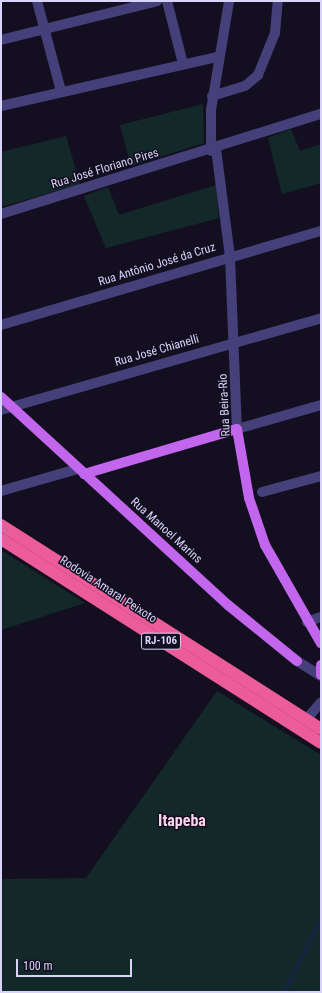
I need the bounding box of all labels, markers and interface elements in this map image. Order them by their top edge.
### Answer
street label: Rua José Floriano Pires [49,146,161,192]
street label: Rua Antônio José da Cruz [97,240,217,290]
street label: Rua José Chianelli [113,332,201,370]
street label: Rua Beira-Rio [216,373,234,437]
street label: Rua Manoel Marins [127,495,205,567]
street label: Rodovia Amaral Peixoto [57,553,159,627]
road number: RJ-106 [140,632,182,650]
district label: Itapeba [158,811,206,831]
scale bar [18,951,134,977]
text: 100 m [23,959,53,973]

